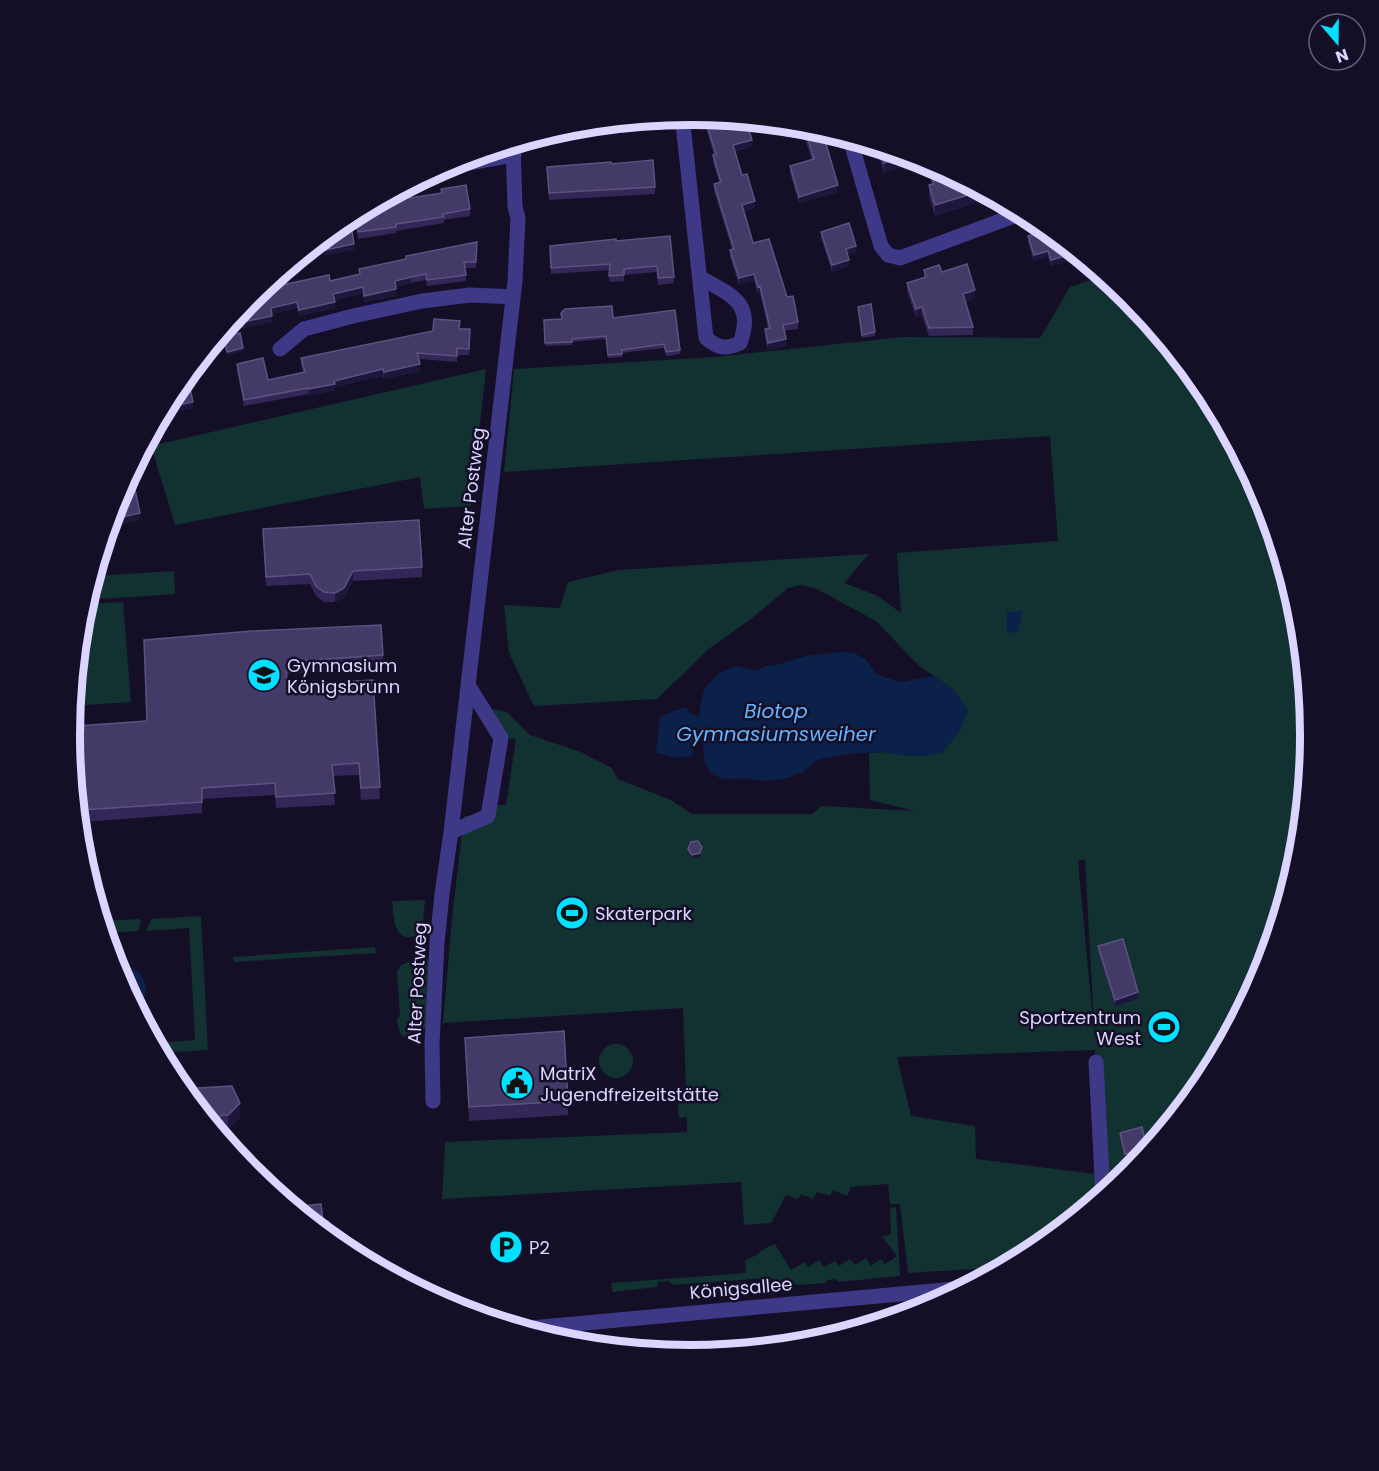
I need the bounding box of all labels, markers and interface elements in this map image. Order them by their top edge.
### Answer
north arrow [1307,12,1367,72]
text: N [1332,43,1352,68]
street label: Alter Postweg [451,426,491,550]
place label: Gymnasium Königsbrunn [287,653,400,699]
school or university icon: Gymnasium Königsbrunn [246,657,282,693]
water label: Biotop Gymnasiumsweiher [676,697,876,748]
sports icon: Skaterpark [554,895,590,931]
place label: Skaterpark [595,901,692,926]
street label: Alter Postweg [401,922,433,1044]
place label: Sportzentrum West [1019,1005,1141,1051]
sports icon: Sportzentrum West [1146,1009,1182,1045]
place label: MatriX Jugendfreizeitstätte [540,1061,719,1107]
public building icon: MatriX Jugendfreizeitstätte [499,1065,535,1101]
parking icon: P2 [488,1229,524,1265]
place label: P2 [529,1235,550,1260]
street label: Königsallee [689,1271,793,1305]

